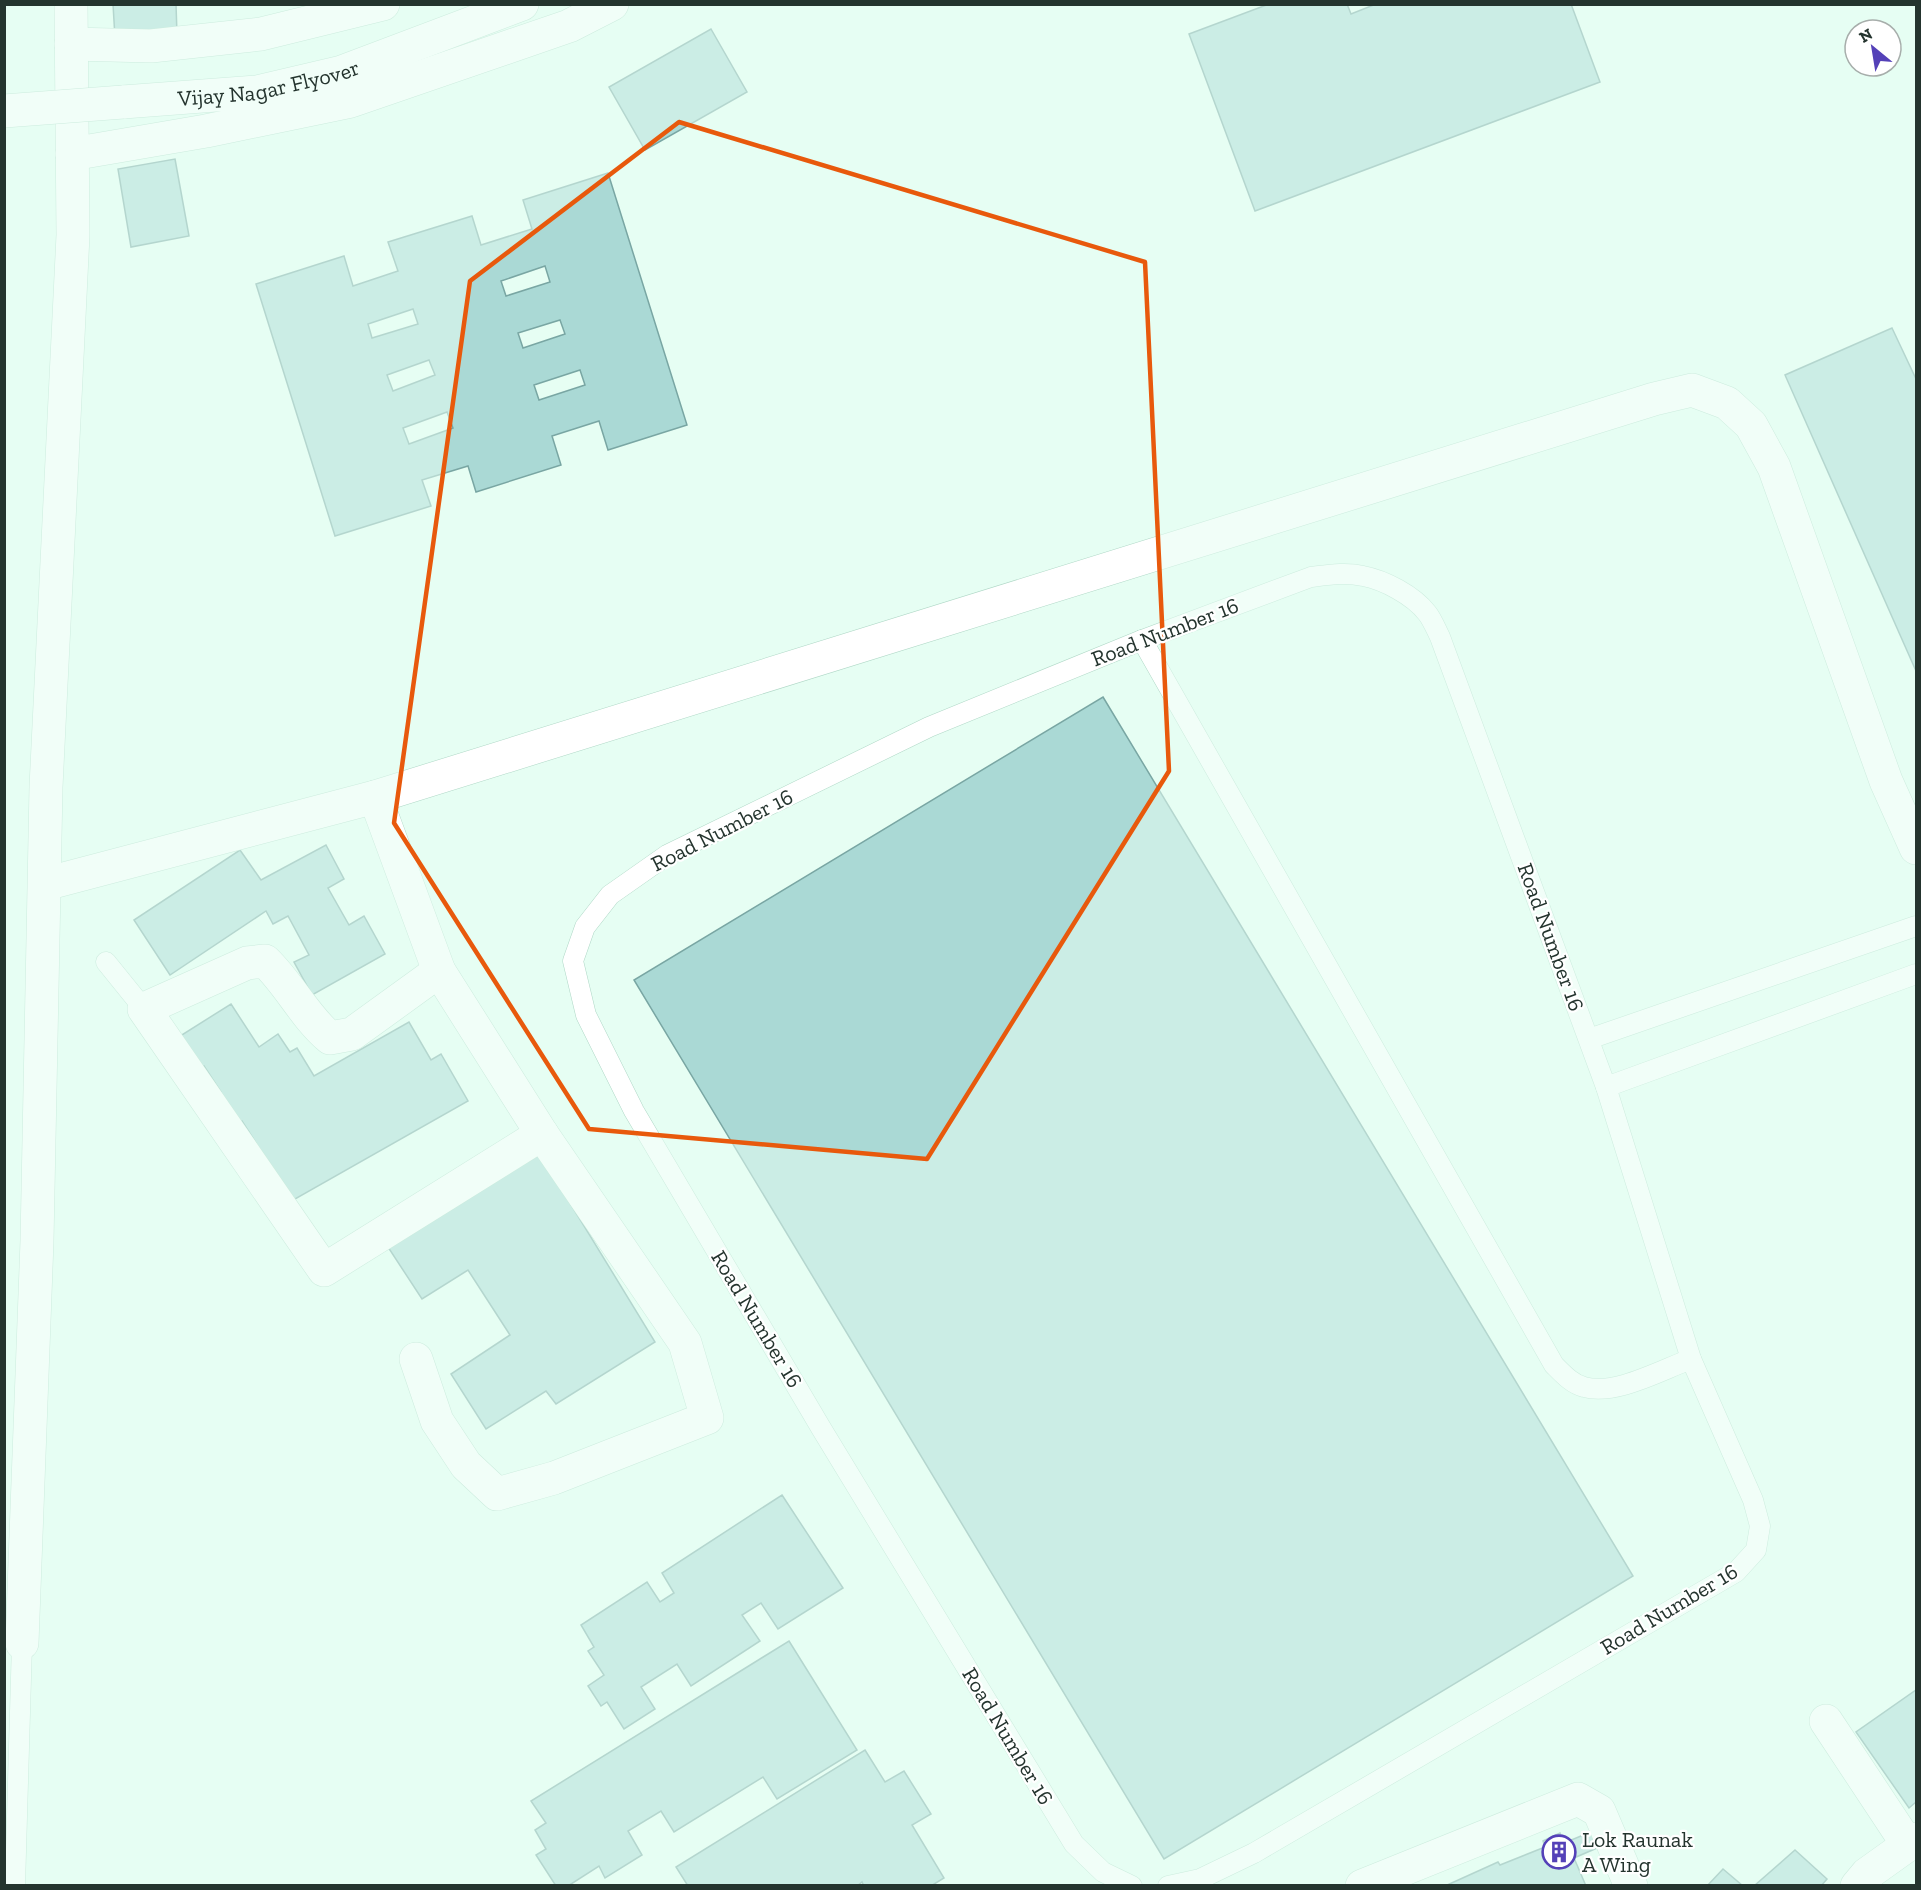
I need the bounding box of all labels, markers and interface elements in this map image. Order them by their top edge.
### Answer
north arrow [1843,18,1903,78]
text: N [1856,24,1876,47]
street label: Vijay Nagar Flyover [176,53,363,111]
street label: Road Number 16 [1088,592,1242,672]
street label: Road Number 16 [647,783,797,877]
street label: Road Number 16 [1512,859,1590,1015]
street label: Road Number 16 [705,1245,809,1393]
street label: Road Number 16 [1595,1557,1743,1661]
street label: Road Number 16 [956,1662,1060,1810]
place label: Lok Raunak A Wing [1582,1826,1693,1878]
building icon: Lok Raunak A Wing [1541,1834,1577,1870]

